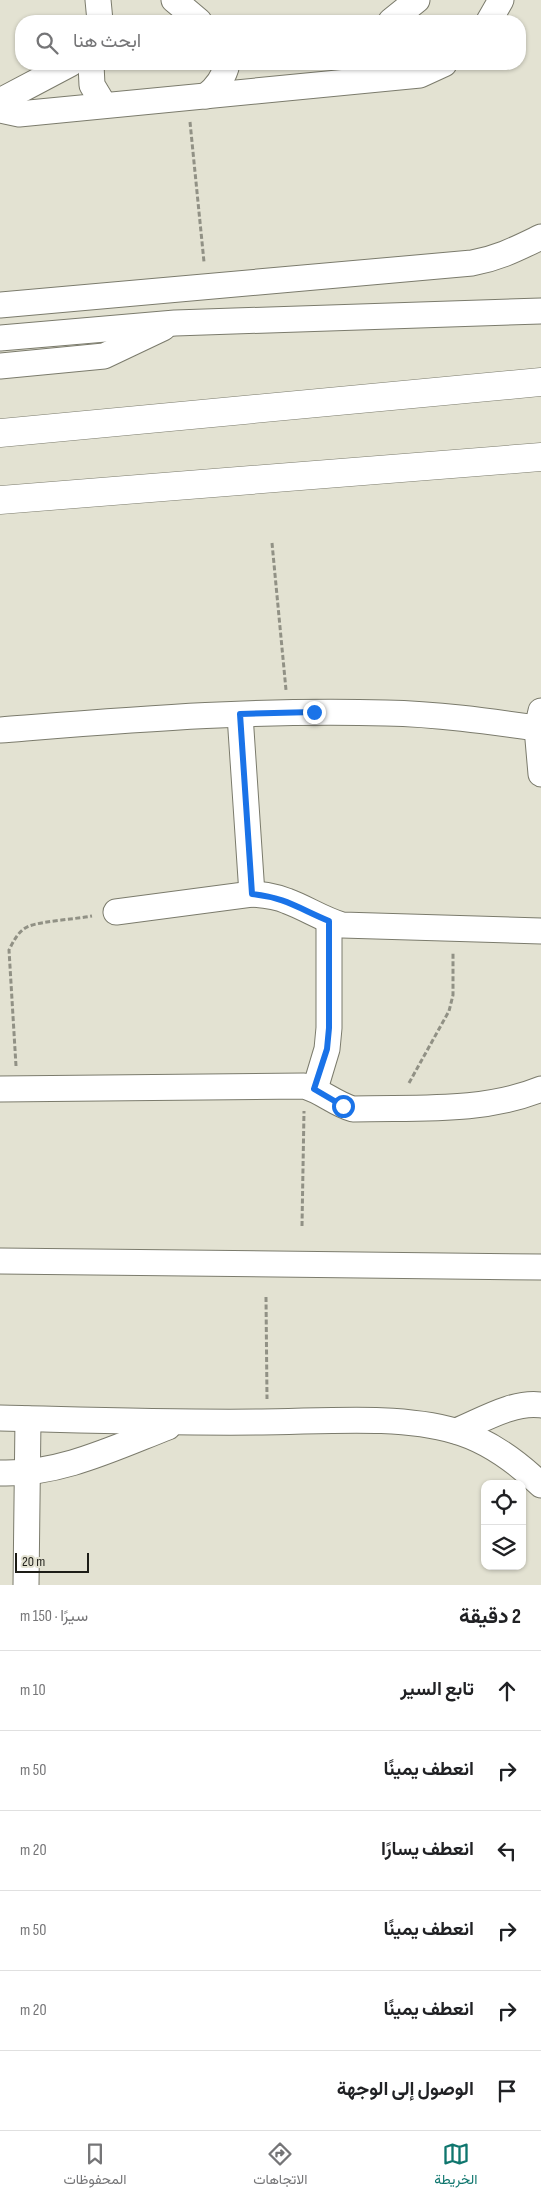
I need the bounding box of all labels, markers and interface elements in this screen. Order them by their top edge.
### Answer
search box [15,15,526,70]
icon: search [33,29,61,57]
text: ابحث هنا [73,30,141,53]
route end [303,701,326,724]
route start [332,1095,355,1118]
map controls [481,1480,526,1570]
button: locate [481,1480,526,1525]
button: layers [481,1525,526,1570]
scale bar [15,1550,89,1573]
text: 20 m [22,1553,45,1570]
text: 2 دقيقة [459,1604,521,1629]
text: سيرًا · 150 m [20,1607,88,1626]
icon: ahead [493,1677,521,1705]
text: تابع السير [400,1678,474,1701]
text: 10 m [20,1681,46,1700]
icon: right [493,1757,521,1785]
text: انعطف يمينًا [383,1758,474,1781]
text: 50 m [20,1761,46,1780]
icon: left [493,1837,521,1865]
text: انعطف يسارًا [381,1838,474,1861]
text: 20 m [20,1841,47,1860]
icon: right [493,1917,521,1945]
text: انعطف يمينًا [383,1918,474,1941]
text: 50 m [20,1921,46,1940]
icon: right [493,1997,521,2025]
text: انعطف يمينًا [383,1998,474,2021]
text: 20 m [20,2001,47,2020]
icon: arrive [493,2077,521,2105]
text: الوصول إلى الوجهة [337,2078,474,2101]
tab: المحفوظات [63,2140,126,2192]
tab: الاتجاهات [253,2140,308,2192]
tab: الخريطة [434,2140,478,2192]

